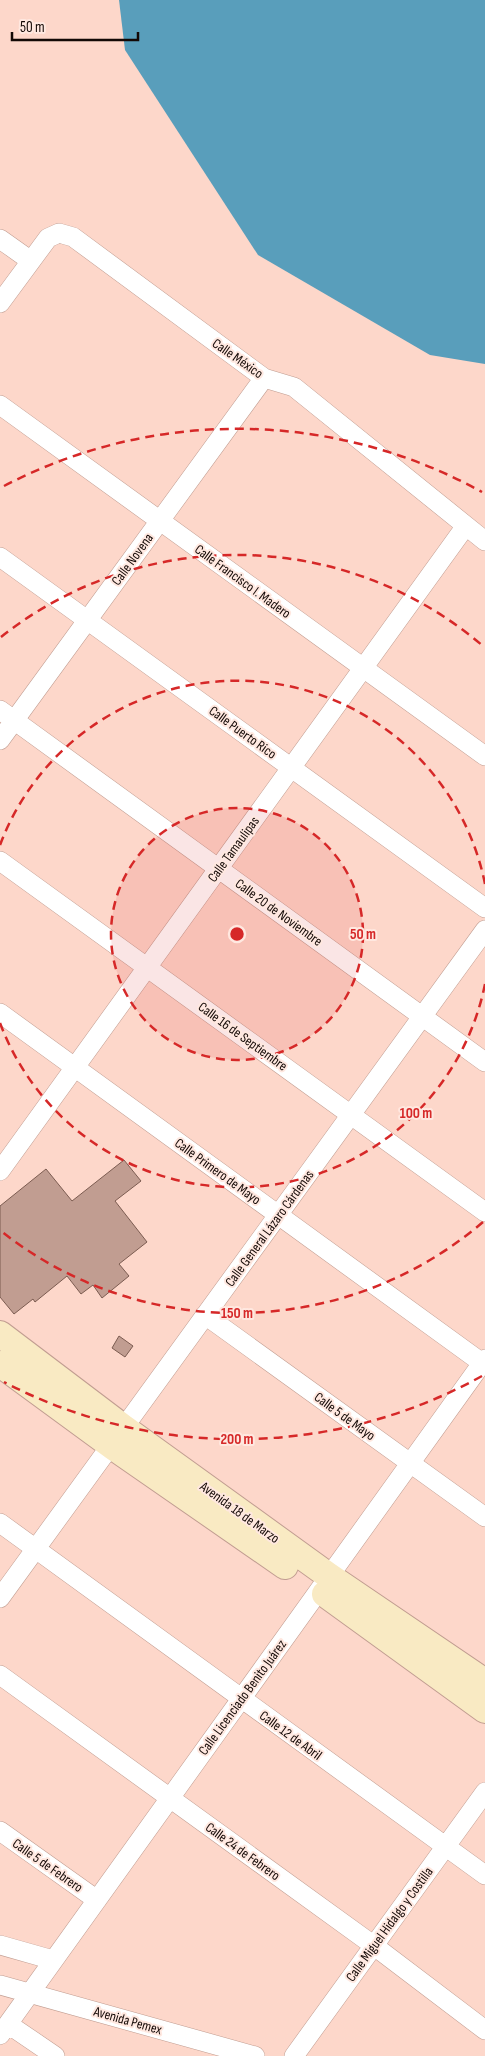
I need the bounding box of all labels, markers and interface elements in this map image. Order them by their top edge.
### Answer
scale bar [12,10,139,42]
text: 50 m [20,18,45,37]
street label: Calle México [209,335,267,382]
street label: Calle Novena [108,530,157,589]
street label: Calle Francisco I. Madero [191,541,294,622]
street label: Calle Puerto Rico [206,702,280,763]
street label: Calle Tamaulipas [204,813,263,885]
street label: Calle 20 de Noviembre [232,875,326,950]
centre of rings [228,925,246,943]
text: 50 m [350,925,376,944]
street label: Calle 16 de Septiembre [195,998,291,1074]
text: 100 m [400,1104,432,1123]
street label: Calle Primero de Mayo [171,1134,264,1208]
street label: Calle General Lázaro Cárdenas [221,1167,317,1290]
text: 150 m [221,1304,253,1323]
street label: Calle 5 de Mayo [311,1389,379,1444]
text: 200 m [220,1430,254,1449]
street label: Avenida 18 de Marzo [196,1477,283,1547]
street label: Calle Licenciado Benito Juárez [195,1636,290,1758]
street label: Calle 12 de Abril [256,1707,325,1764]
street label: Calle 24 de Febrero [202,1819,283,1884]
street label: Calle 5 de Febrero [9,1835,86,1896]
street label: Calle Miguel Hidalgo y Costilla [342,1864,437,1985]
street label: Avenida Pemex [91,2002,165,2039]

